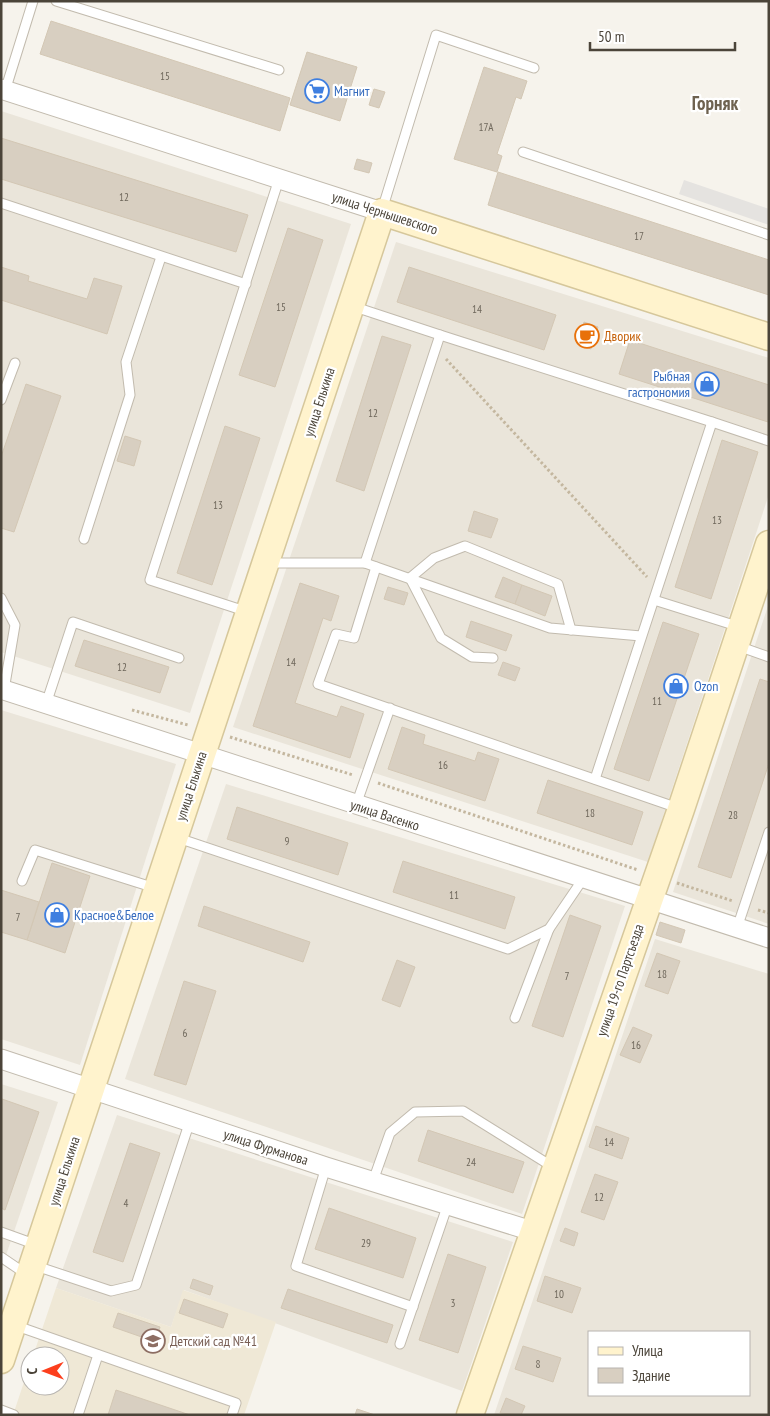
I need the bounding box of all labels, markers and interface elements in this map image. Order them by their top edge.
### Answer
scale bar [590,20,735,52]
text: 50 m [598,27,624,46]
house number: 15 [160,69,170,83]
supermarket icon: Магнит [304,78,330,104]
place label: Магнит [334,82,370,100]
district label: Горняк [692,91,738,115]
house number: 17А [478,120,494,134]
street label: улица Чернышевского [330,187,440,239]
house number: 12 [119,190,129,204]
house number: 17 [634,229,644,243]
house number: 15 [276,300,286,314]
house number: 14 [472,302,482,316]
cafe icon: Дворик [574,323,600,349]
place label: Дворик [604,327,642,345]
street label: улица Елькина [299,365,339,439]
place label: Рыбная гастрономия [628,367,690,401]
shop icon: Рыбная гастрономия [694,371,720,397]
house number: 12 [368,406,378,420]
house number: 13 [213,498,223,512]
house number: 13 [712,513,722,527]
house number: 14 [286,655,296,669]
house number: 12 [117,660,127,674]
shop icon: Ozon [663,673,689,699]
place label: Ozon [694,677,719,695]
house number: 11 [652,694,662,708]
street label: улица Елькина [171,749,211,823]
house number: 16 [438,758,448,772]
street label: улица Васенко [348,795,422,835]
house number: 18 [585,806,595,820]
house number: 28 [728,808,738,822]
house number: 9 [285,834,290,848]
house number: 11 [449,888,459,902]
shop icon: Красное&Белое [44,902,70,928]
place label: Красное&Белое [74,906,154,924]
house number: 7 [16,910,21,924]
street label: улица 19-го Партсъезда [592,922,648,1038]
house number: 18 [657,967,667,981]
house number: 7 [565,969,570,983]
house number: 6 [183,1026,188,1040]
house number: 16 [631,1038,641,1052]
street label: улица Фурманова [221,1125,311,1169]
street label: улица Елькина [44,1134,84,1208]
house number: 14 [604,1135,614,1149]
house number: 24 [466,1155,476,1169]
house number: 12 [594,1190,604,1204]
house number: 4 [124,1196,129,1210]
house number: 29 [361,1236,371,1250]
house number: 10 [554,1287,564,1301]
house number: 3 [451,1296,456,1310]
school or university icon: Детский сад №41 [140,1328,166,1354]
legend [588,1331,750,1396]
place label: Детский сад №41 [170,1332,257,1350]
text: Улица [632,1341,663,1360]
north arrow [20,1346,70,1396]
house number: 8 [536,1357,541,1371]
text: Здание [632,1366,670,1385]
text: С [23,1367,41,1375]

